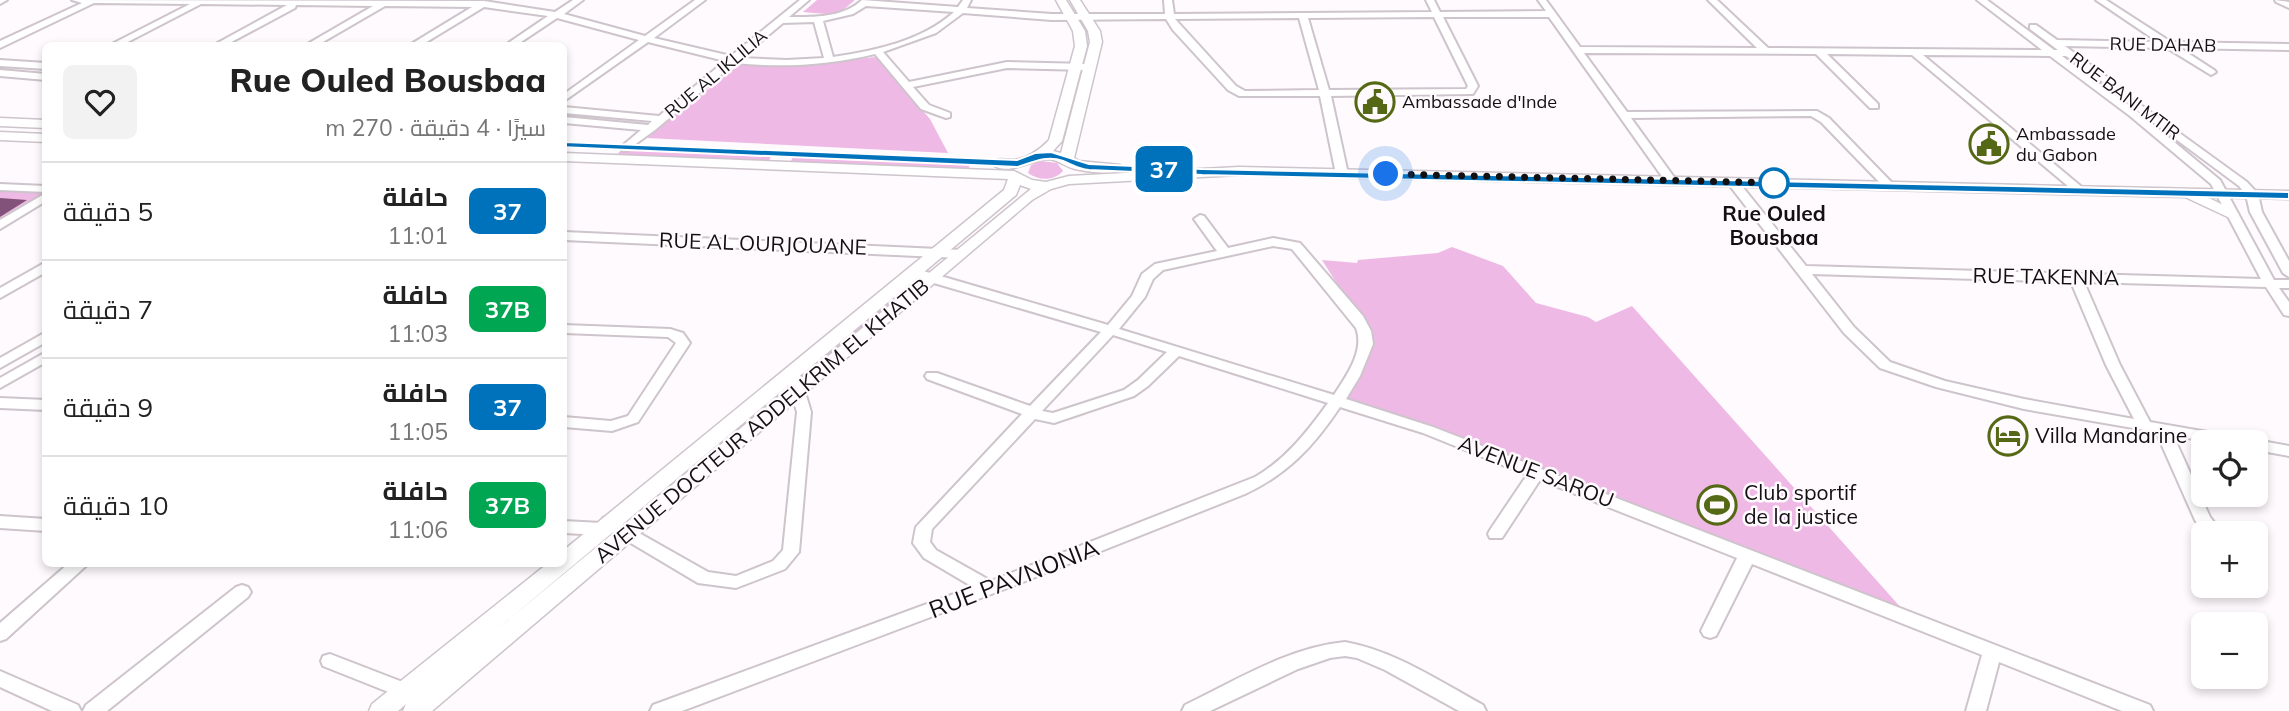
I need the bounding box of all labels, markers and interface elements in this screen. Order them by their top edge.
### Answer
street label: RUE AL IKLILIA [660,24,772,123]
street label: RUE DAHAB [2110,32,2216,57]
street label: RUE BANI MTIR [2065,47,2185,145]
text: Rue Ouled Bousbaa [229,59,546,100]
button: heart [63,65,137,139]
public building icon: Ambassade d'Inde [1354,81,1396,123]
place label: Ambassade d'Inde [1402,90,1557,113]
text: سيرًا · 4 دقيقة · 270 m [325,113,546,142]
place label: Ambassade du Gabon [2016,122,2116,166]
public building icon: Ambassade du Gabon [1968,123,2010,165]
line badge: 37 [1132,146,1196,192]
text: 37 [1150,154,1178,184]
your location [1368,156,1403,191]
marker: Rue Ouled Bousbaa [1759,168,1789,198]
text: حافلة [383,180,448,213]
text: 5 دقيقة [63,195,153,228]
text: 37 [493,196,522,226]
place label: Rue Ouled Bousbaa [1722,200,1826,250]
text: 11:01 [388,221,448,250]
street label: RUE AL OURJOUANE [659,226,867,260]
street label: RUE TAKENNA [1972,262,2120,290]
street label: AVENUE DOCTEUR ADDELKRIM EL KHATIB [589,272,934,568]
text: حافلة [383,278,448,311]
text: 7 دقيقة [63,293,153,326]
text: 37B [485,294,530,324]
text: 11:03 [388,319,448,348]
text: حافلة [383,376,448,409]
text: 9 دقيقة [63,391,153,424]
text: 37 [493,392,522,422]
hotel icon: Villa Mandarine [1987,415,2029,457]
text: 11:05 [388,417,448,446]
place label: Villa Mandarine [2035,422,2187,448]
street label: AVENUE SAROU [1455,429,1618,513]
map controls [2191,430,2268,689]
button: locate [2191,430,2268,507]
text: حافلة [383,474,448,507]
place label: Club sportif de la justice [1744,479,1858,529]
sports icon: Club sportif de la justice [1696,484,1738,526]
text: 10 دقيقة [63,489,169,522]
text: 37B [485,490,530,520]
text: 11:06 [388,515,448,544]
button: + [2191,521,2268,598]
street label: RUE PAVNONIA [924,532,1103,624]
button: − [2191,612,2268,689]

